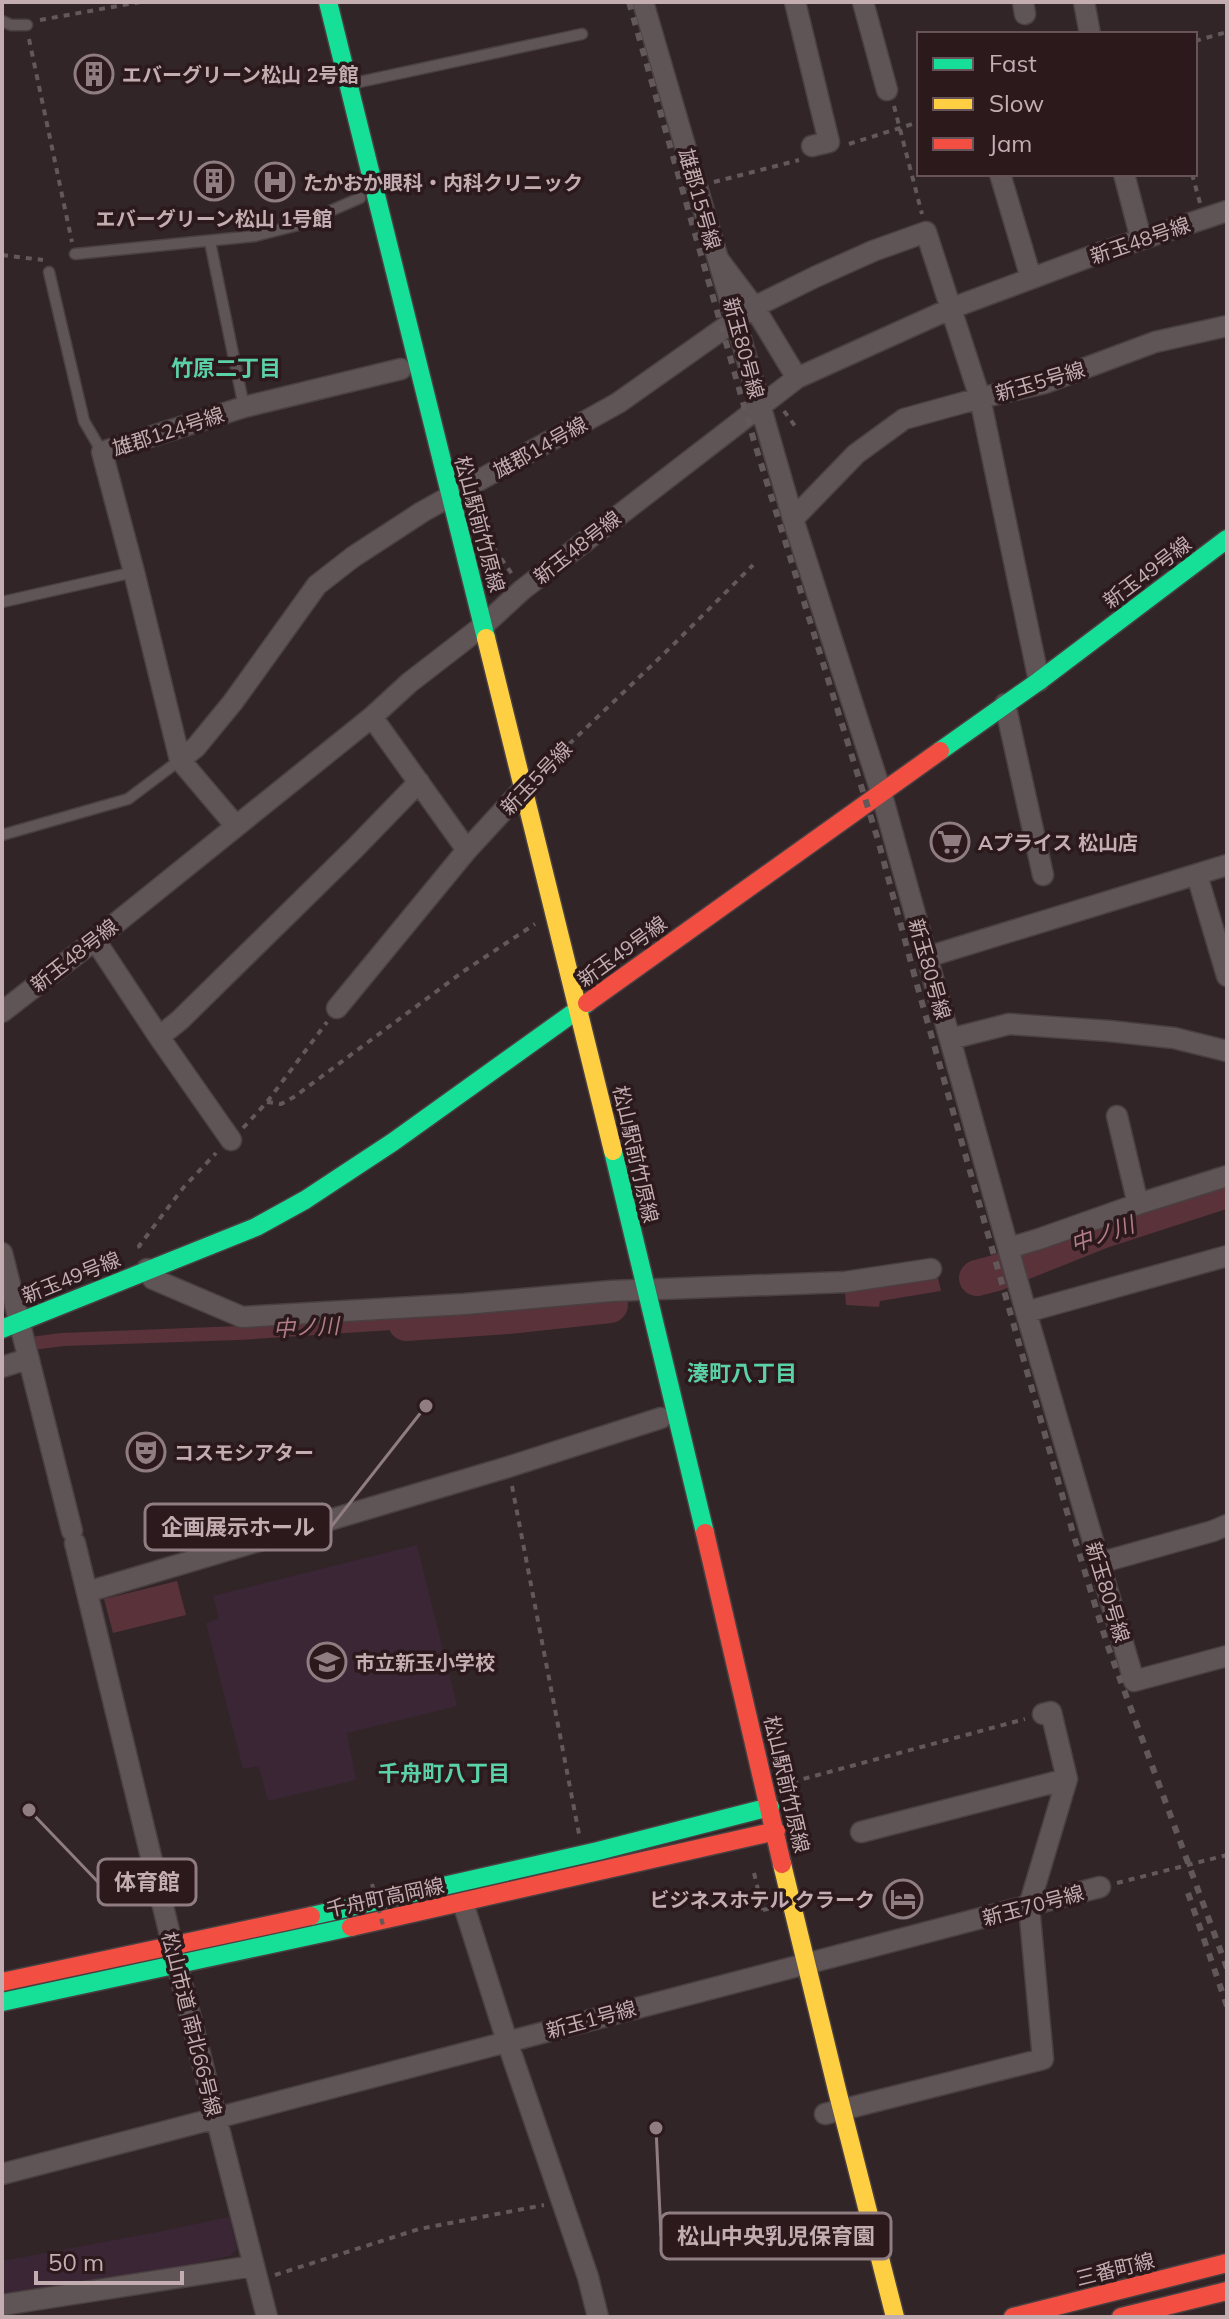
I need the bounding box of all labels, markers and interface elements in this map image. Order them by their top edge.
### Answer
legend [917,32,1197,176]
text: Fast [989,48,1037,78]
building icon: エバーグリーン松山 2号館 [73,53,115,95]
place label: エバーグリーン松山 2号館 [122,62,358,87]
text: Slow [989,88,1044,118]
text: Jam [989,128,1032,158]
street label: 雄郡15号線 [674,146,726,252]
building icon: エバーグリーン松山 1号館 [193,160,235,202]
hospital icon: たかおか眼科・内科クリニック [254,161,296,203]
place label: たかおか眼科・内科クリニック [303,170,583,195]
place label: エバーグリーン松山 1号館 [96,206,332,231]
street label: 新玉48号線 [1087,211,1193,269]
street label: 新玉80号線 [718,295,770,401]
district label: 竹原二丁目 [171,354,281,382]
street label: 新玉5号線 [992,356,1088,406]
street label: 雄郡124号線 [109,401,227,461]
street label: 雄郡14号線 [488,411,592,483]
street label: 松山駅前竹原線 [450,453,510,595]
street label: 新玉48号線 [528,505,626,589]
street label: 新玉49号線 [1098,531,1196,613]
street label: 新玉5号線 [495,736,577,820]
supermarket icon: Aプライス 松山店 [929,821,971,863]
place label: Aプライス 松山店 [978,830,1138,855]
street label: 新玉49号線 [573,910,671,992]
street label: 新玉48号線 [25,913,123,997]
street label: 新玉80号線 [904,916,956,1022]
street label: 松山駅前竹原線 [608,1083,664,1225]
water label: 中ノ川 [1066,1209,1140,1258]
street label: 新玉49号線 [18,1246,124,1308]
water label: 中ノ川 [272,1311,342,1343]
district label: 湊町八丁目 [687,1359,797,1387]
theatre icon: コスモシアター [125,1431,167,1473]
place label: コスモシアター [174,1440,314,1465]
callout: 企画展示ホール [145,1504,331,1550]
text: 企画展示ホール [161,1513,315,1541]
street label: 新玉80号線 [1081,1539,1135,1645]
school or university icon: 市立新玉小学校 [306,1641,348,1683]
place label: 市立新玉小学校 [355,1650,495,1675]
street label: 松山駅前竹原線 [759,1713,815,1855]
district label: 千舟町八丁目 [378,1759,510,1787]
callout: 体育館 [98,1859,196,1905]
text: 体育館 [114,1868,180,1896]
street label: 千舟町高岡線 [324,1872,446,1922]
hotel icon: ビジネスホテル クラーク [882,1878,924,1920]
street label: 新玉70号線 [980,1879,1086,1931]
place label: ビジネスホテル クラーク [650,1887,875,1912]
street label: 松山市道 南北66号線 [157,1929,227,2119]
street label: 新玉1号線 [543,1995,639,2043]
callout: 松山中央乳児保育園 [661,2213,891,2259]
text: 松山中央乳児保育園 [677,2222,875,2250]
scale bar [36,2235,182,2285]
text: 50 m [48,2247,104,2277]
street label: 三番町線 [1073,2247,1157,2291]

